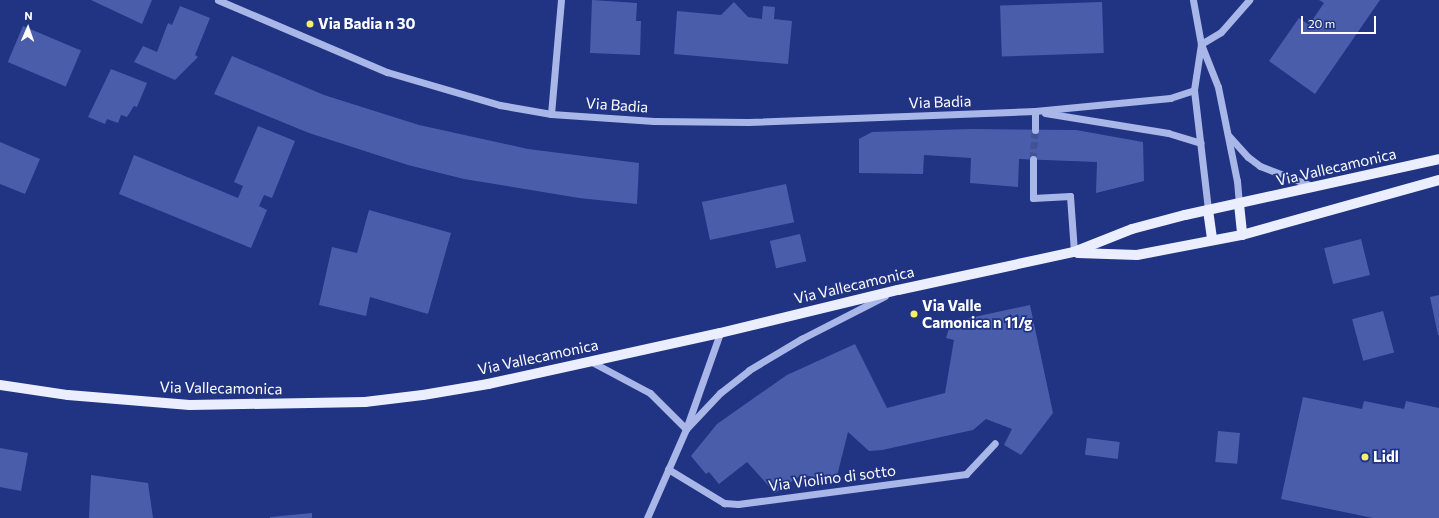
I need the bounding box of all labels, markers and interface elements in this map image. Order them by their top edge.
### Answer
north arrow [8,8,48,48]
scale bar [1303,8,1378,34]
text: N [24,9,33,22]
place label: Via Badia n 30 [318,15,415,33]
text: 20 m [1308,16,1335,30]
marker: Via Badia n 30 [305,19,315,29]
street label: Via Badia [908,92,972,112]
street label: Via Badia [585,94,649,116]
street label: Via Vallecamonica [1274,144,1398,190]
street label: Via Vallecamonica [792,262,916,308]
place label: Via Valle Camonica n 11/g [922,296,1032,331]
marker: Via Valle Camonica n 11/g [909,309,919,319]
street label: Via Vallecamonica [476,335,600,379]
street label: Via Vallecamonica [159,378,283,398]
place label: Lidl [1373,448,1399,466]
marker: Lidl [1360,452,1370,462]
street label: Via Violino di sotto [767,461,897,495]

